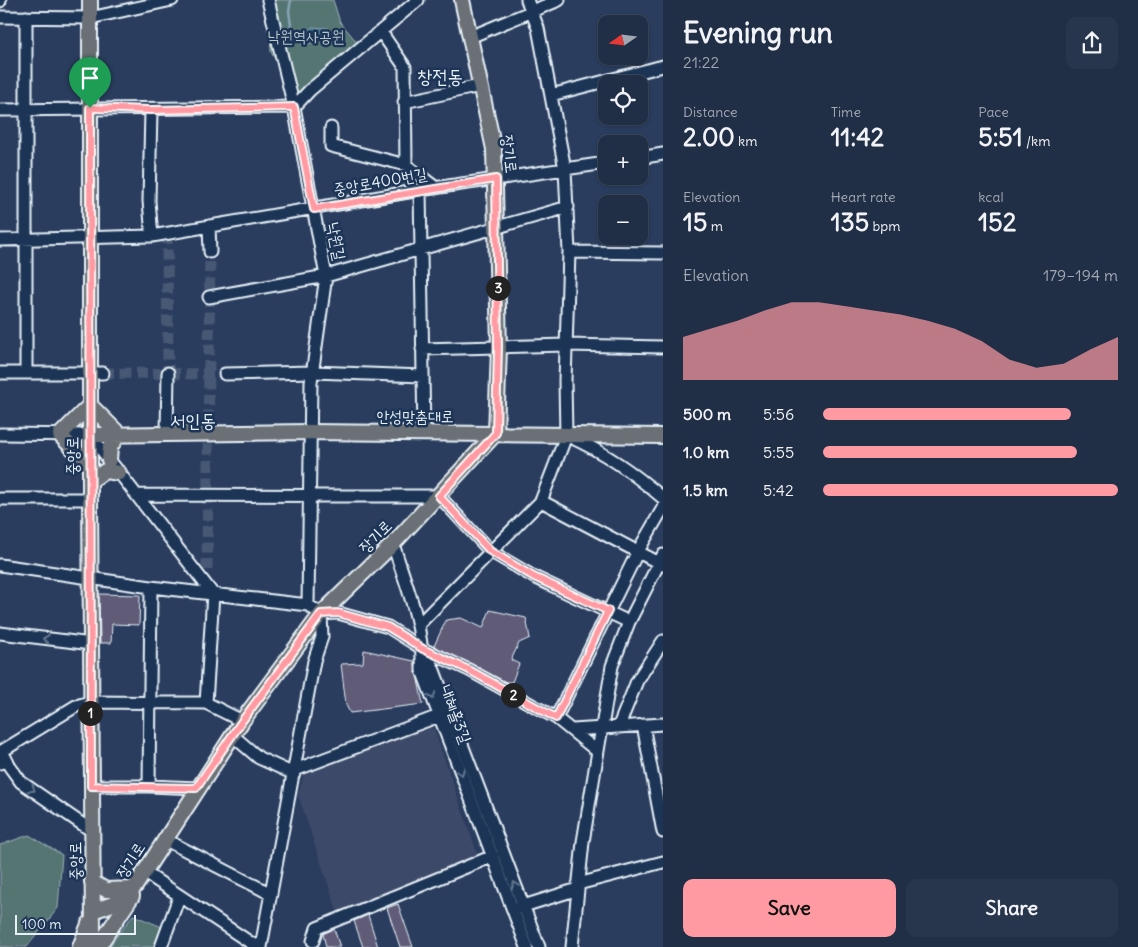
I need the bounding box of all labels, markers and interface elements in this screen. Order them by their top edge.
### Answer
north arrow [598,15,648,65]
map controls [598,15,648,245]
text: Evening run [683,15,833,51]
button: share [1066,17,1118,69]
park label: 낙원역사공원 [267,26,345,46]
text: 21:22 [683,52,719,72]
pin [69,57,111,108]
icon: arrive [76,64,104,92]
district label: 창전동 [417,64,463,88]
button: locate [598,75,648,125]
text: Distance [683,103,738,121]
text: Time [831,103,861,121]
text: Pace [978,103,1009,121]
text: 2.00 [683,121,735,153]
text: 11:42 [831,121,884,153]
text: 5:51 [978,121,1023,153]
text: km [735,132,758,150]
text: /km [1023,132,1051,150]
street label: 장기로 [498,134,522,174]
button: + [598,135,648,185]
street label: 중앙로400번길 [332,163,428,199]
text: Elevation [683,188,740,206]
text: Heart rate [831,188,896,206]
text: kcal [978,188,1004,206]
button: − [598,195,648,245]
text: 15 [683,206,707,238]
text: 135 [831,206,869,238]
text: 152 [978,206,1016,238]
text: m [707,217,723,235]
text: bpm [869,217,901,235]
street label: 낙원길 [323,220,351,262]
text: Elevation [683,265,749,285]
text: 179–194 m [1043,265,1118,285]
pin: 3 [486,276,510,300]
text: 3 [495,279,502,297]
text: 500 m [683,404,731,424]
text: 5:56 [763,404,794,424]
street label: 안성맞춤대로 [376,406,454,426]
district label: 서인동 [170,408,216,432]
street label: 중앙로 [62,437,82,475]
text: 1.0 km [683,442,729,462]
text: 5:55 [763,442,794,462]
text: 1.5 km [683,480,728,500]
text: 5:42 [763,480,794,500]
street label: 장기로 [354,515,396,557]
one-way arrow [42,634,50,645]
street label: 내혜홀3길 [436,682,476,746]
pin: 2 [500,682,526,708]
text: 2 [510,686,517,704]
one-way arrow [426,691,436,700]
pin: 1 [78,700,102,726]
text: 1 [88,704,93,722]
one-way arrow [455,767,465,776]
one-way arrow [26,783,36,792]
street label: 장기로 [111,838,149,882]
street label: 중앙로 [65,842,85,880]
button: Save [683,879,896,937]
button: Share [906,879,1118,937]
one-way arrow [511,881,521,890]
scale bar [15,912,136,935]
text: 100 m [22,915,62,933]

